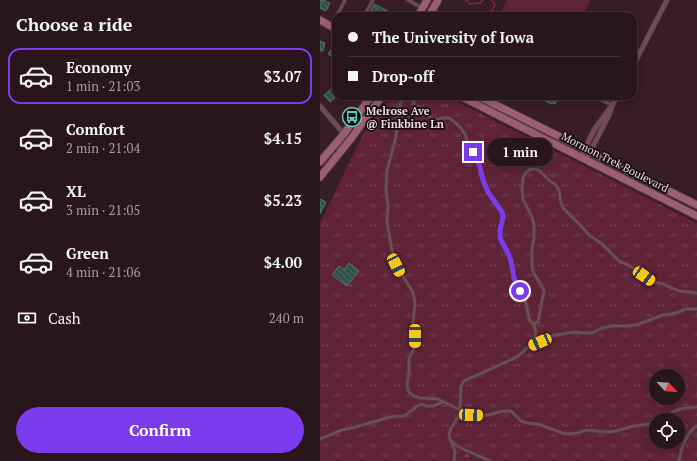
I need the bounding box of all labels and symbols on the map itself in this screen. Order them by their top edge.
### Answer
place label: Melrose Ave @ Finkbine Ln [366,104,444,131]
bus stop icon: Melrose Ave @ Finkbine Ln [341,106,363,128]
street label: Mormon Trek Boulevard [559,129,671,195]
callout: 1 min [487,138,553,166]
route end [464,143,482,161]
car [385,252,407,278]
car [631,264,657,288]
route start [511,282,529,300]
car [409,324,421,348]
car [527,332,553,352]
north arrow [649,369,685,405]
car [459,408,483,422]

